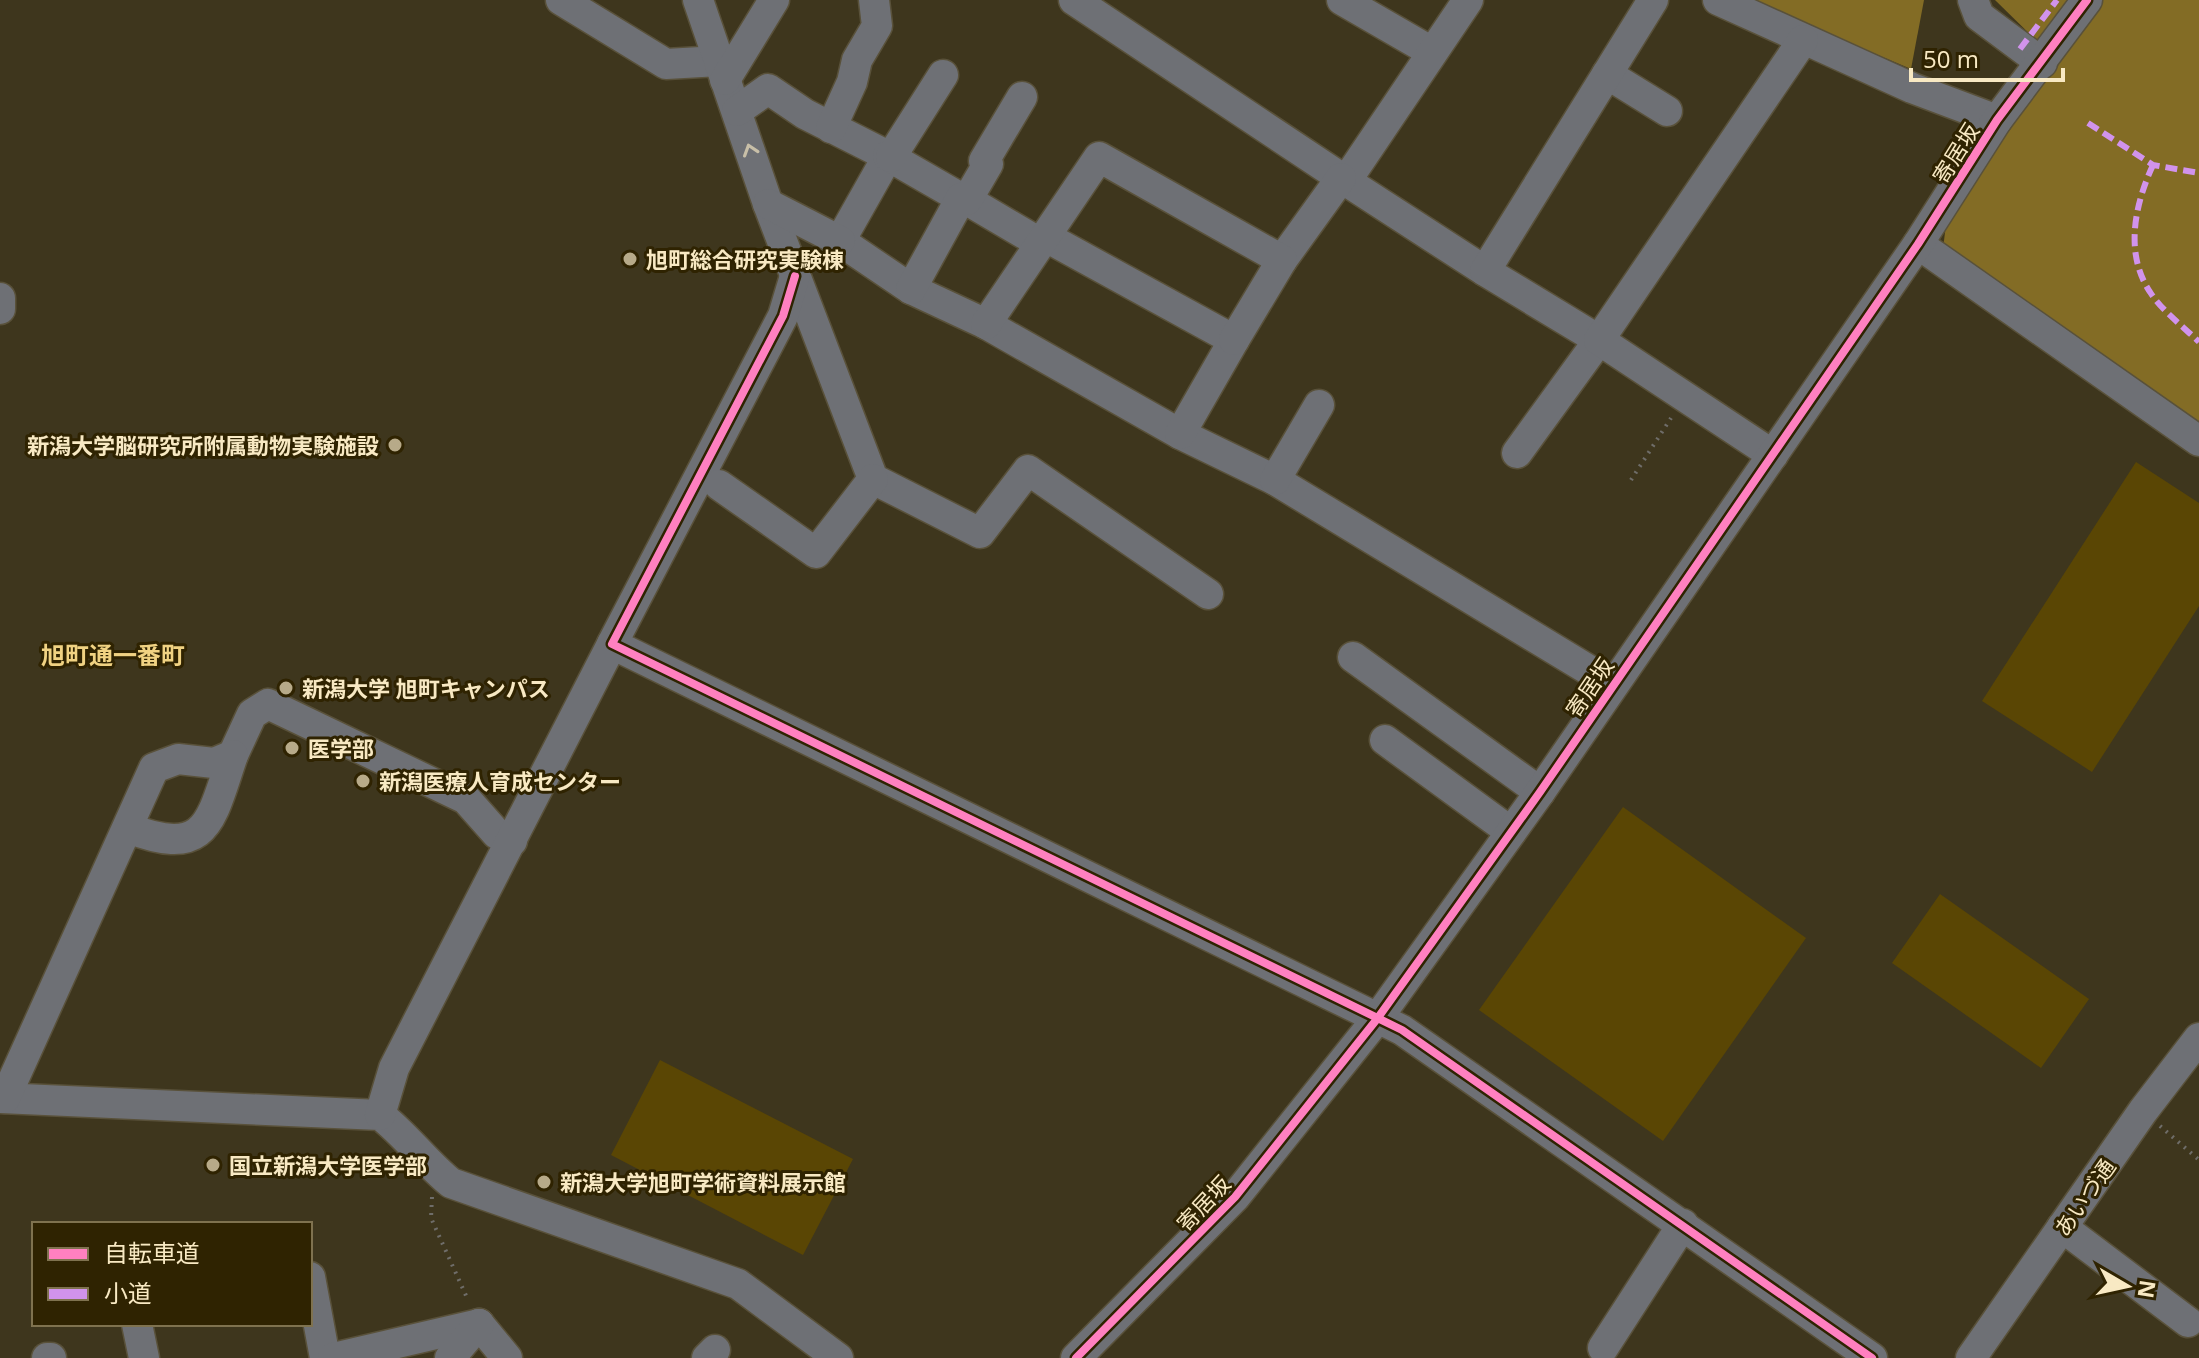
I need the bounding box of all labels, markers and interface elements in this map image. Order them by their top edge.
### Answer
scale bar [1911,32,2063,82]
text: 50 m [1923,42,1979,75]
street label: 寄居坂 [1925,117,1985,189]
one-way arrow [744,143,760,157]
place label: 旭町総合研究実験棟 [646,244,844,274]
marker: 旭町総合研究実験棟 [621,250,639,268]
place label: 新潟大学脳研究所附属動物実験施設 [27,430,379,460]
marker: 新潟大学脳研究所附属動物実験施設 [386,436,404,454]
district label: 旭町通一番町 [41,638,185,671]
street label: 寄居坂 [1558,651,1620,723]
place label: 新潟大学 旭町キャンパス [302,673,550,703]
marker: 新潟大学 旭町キャンパス [277,679,295,697]
place label: 医学部 [308,733,374,763]
marker: 医学部 [283,739,301,757]
place label: 新潟医療人育成センター [379,766,621,796]
marker: 新潟医療人育成センター [354,772,372,790]
place label: 国立新潟大学医学部 [229,1150,427,1180]
street label: あいづ通 [2046,1152,2122,1242]
marker: 国立新潟大学医学部 [204,1156,222,1174]
place label: 新潟大学旭町学術資料展示館 [560,1167,846,1197]
street label: 寄居坂 [1170,1169,1236,1237]
marker: 新潟大学旭町学術資料展示館 [535,1173,553,1191]
legend [32,1222,312,1326]
text: 自転車道 [104,1236,200,1269]
north arrow [2087,1246,2167,1326]
text: 小道 [104,1276,152,1309]
text: N [2132,1278,2164,1300]

